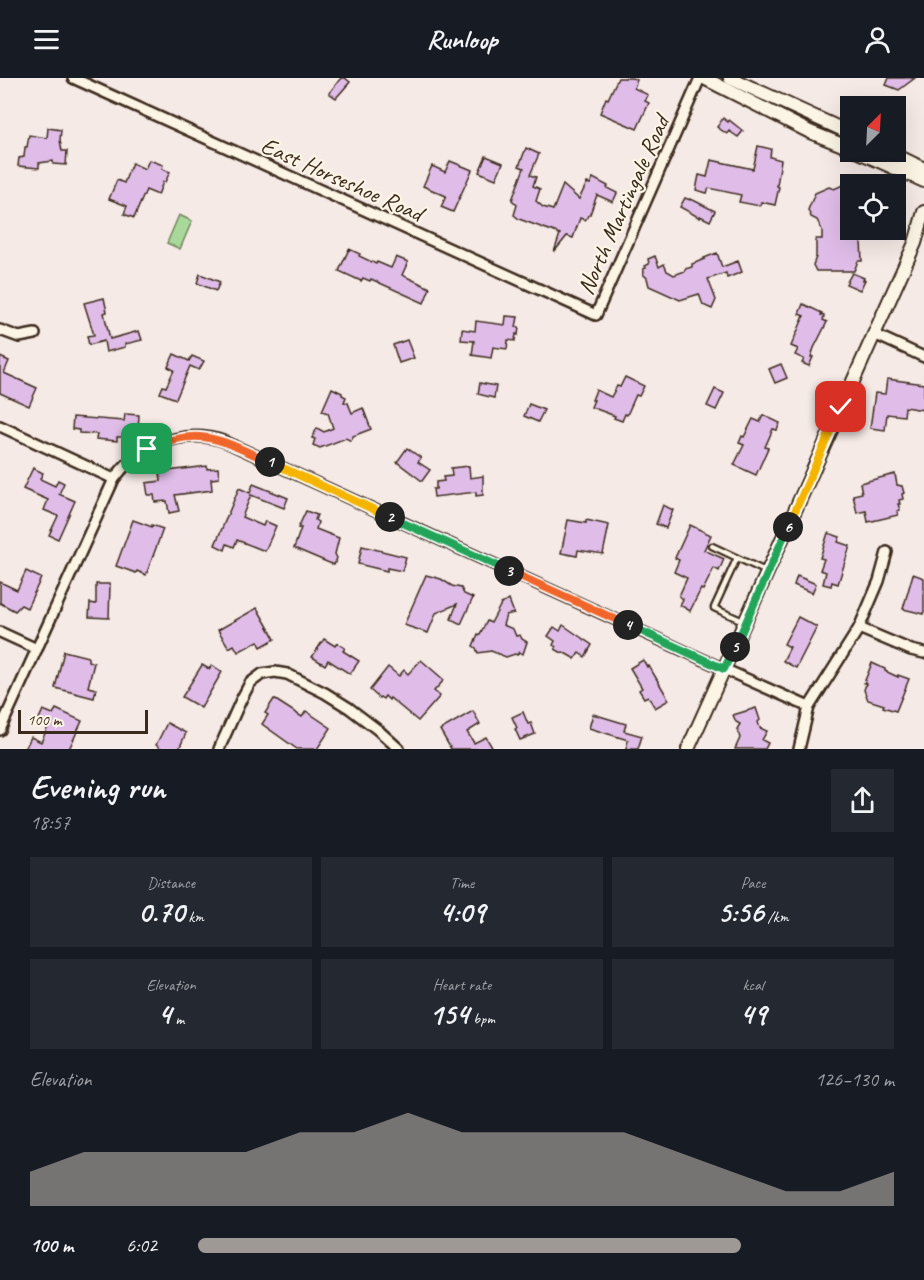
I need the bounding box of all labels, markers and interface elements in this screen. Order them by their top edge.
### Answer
text: Runloop [427,22,497,56]
icon: menu [30,23,63,56]
icon: person [861,23,894,56]
north arrow [840,96,906,162]
map controls [840,96,906,240]
street label: North Martingale Road [570,108,677,299]
street label: East Horseshoe Road [256,130,431,230]
button: locate [840,174,906,240]
pin [815,381,866,432]
icon: check [824,390,857,423]
pin [121,423,172,474]
icon: arrive [130,432,163,465]
pin: 1 [255,447,285,477]
text: 1 [266,452,274,472]
pin: 2 [375,502,405,532]
text: 2 [386,507,394,527]
pin: 6 [773,512,803,542]
text: 6 [784,517,792,537]
pin: 3 [494,556,524,586]
text: 3 [505,561,513,581]
pin: 4 [613,610,643,640]
text: 4 [624,615,632,635]
pin: 5 [720,632,750,662]
text: 5 [732,637,738,657]
scale bar [18,707,148,734]
text: 100 m [27,710,61,730]
text: Evening run [30,766,165,808]
button: share [831,769,894,832]
text: 18:57 [30,810,70,835]
text: Distance [147,873,195,893]
text: Time [450,873,474,893]
text: Pace [741,873,765,893]
text: 0.70 [138,893,184,931]
text: 4:09 [439,893,485,931]
text: 5:56 [718,893,764,931]
text: km [184,907,204,927]
text: /km [764,907,788,927]
text: Elevation [146,975,196,995]
text: Heart rate [433,975,491,995]
text: kcal [742,975,764,995]
text: 4 [158,995,171,1033]
text: 154 [429,995,469,1033]
text: 49 [740,995,766,1033]
text: m [171,1009,184,1029]
text: bpm [469,1009,495,1029]
text: Elevation [30,1067,92,1092]
text: 126–130 m [815,1067,894,1092]
text: 100 m [30,1233,73,1258]
text: 6:02 [126,1233,157,1258]

